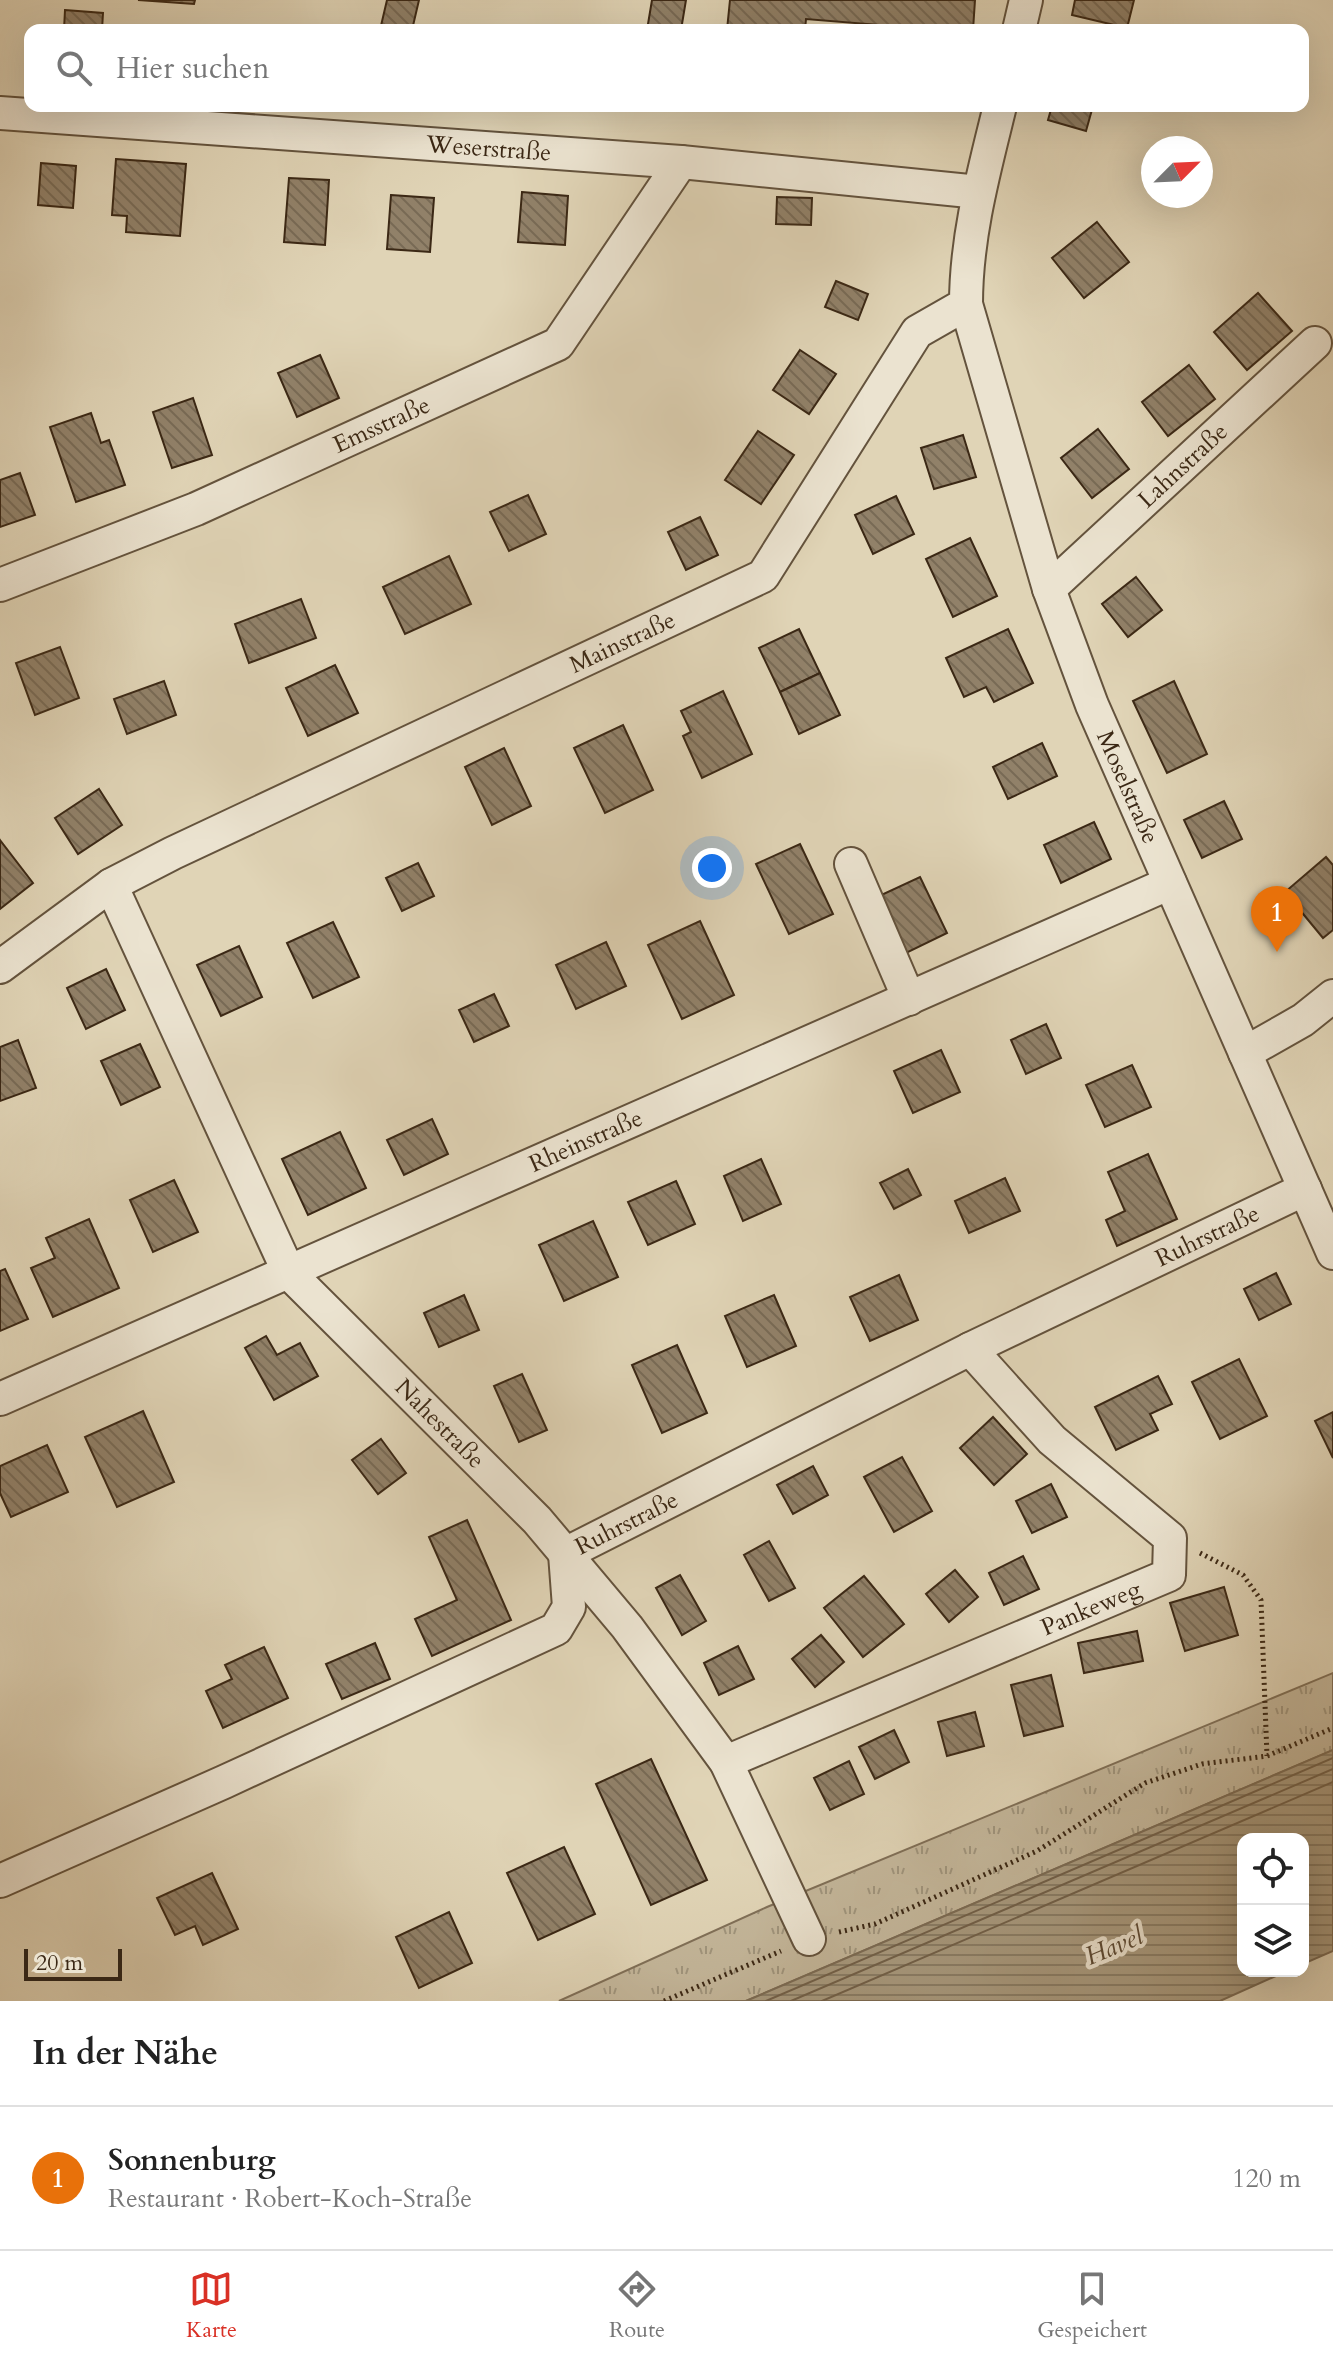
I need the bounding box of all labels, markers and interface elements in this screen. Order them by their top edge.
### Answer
search box [24,24,1309,112]
icon: search [52,46,96,90]
text: Hier suchen [116,48,269,89]
street label: Weserstraße [424,127,552,169]
north arrow [1141,136,1213,208]
street label: Emsstraße [328,388,435,461]
street label: Lahnstraße [1130,415,1235,515]
street label: Mainstraße [564,603,680,681]
street label: Moselstraße [1089,725,1167,849]
your location [692,848,732,888]
pin: 1 [1251,886,1303,952]
street label: Rheinstraße [524,1101,648,1180]
street label: Ruhrstraße [1150,1197,1265,1275]
street label: Nahestraße [388,1371,492,1476]
street label: Ruhrstraße [569,1483,684,1563]
street label: Pankeweg [1036,1572,1146,1644]
map controls [1237,1833,1309,1977]
button: locate [1237,1833,1309,1905]
button: layers [1237,1905,1309,1977]
water label: Havel [1079,1918,1149,1974]
scale bar [24,1945,122,1981]
text: 20 m [36,1948,83,1978]
text: In der Nähe [32,2030,218,2076]
text: Sonnenburg [108,2140,276,2181]
text: 1 [51,2161,65,2196]
text: 120 m [1232,2161,1301,2196]
text: Restaurant · Robert-Koch-Straße [108,2181,472,2216]
tab: Karte [186,2267,237,2345]
tab: Route [609,2267,665,2345]
tab: Gespeichert [1037,2267,1147,2345]

